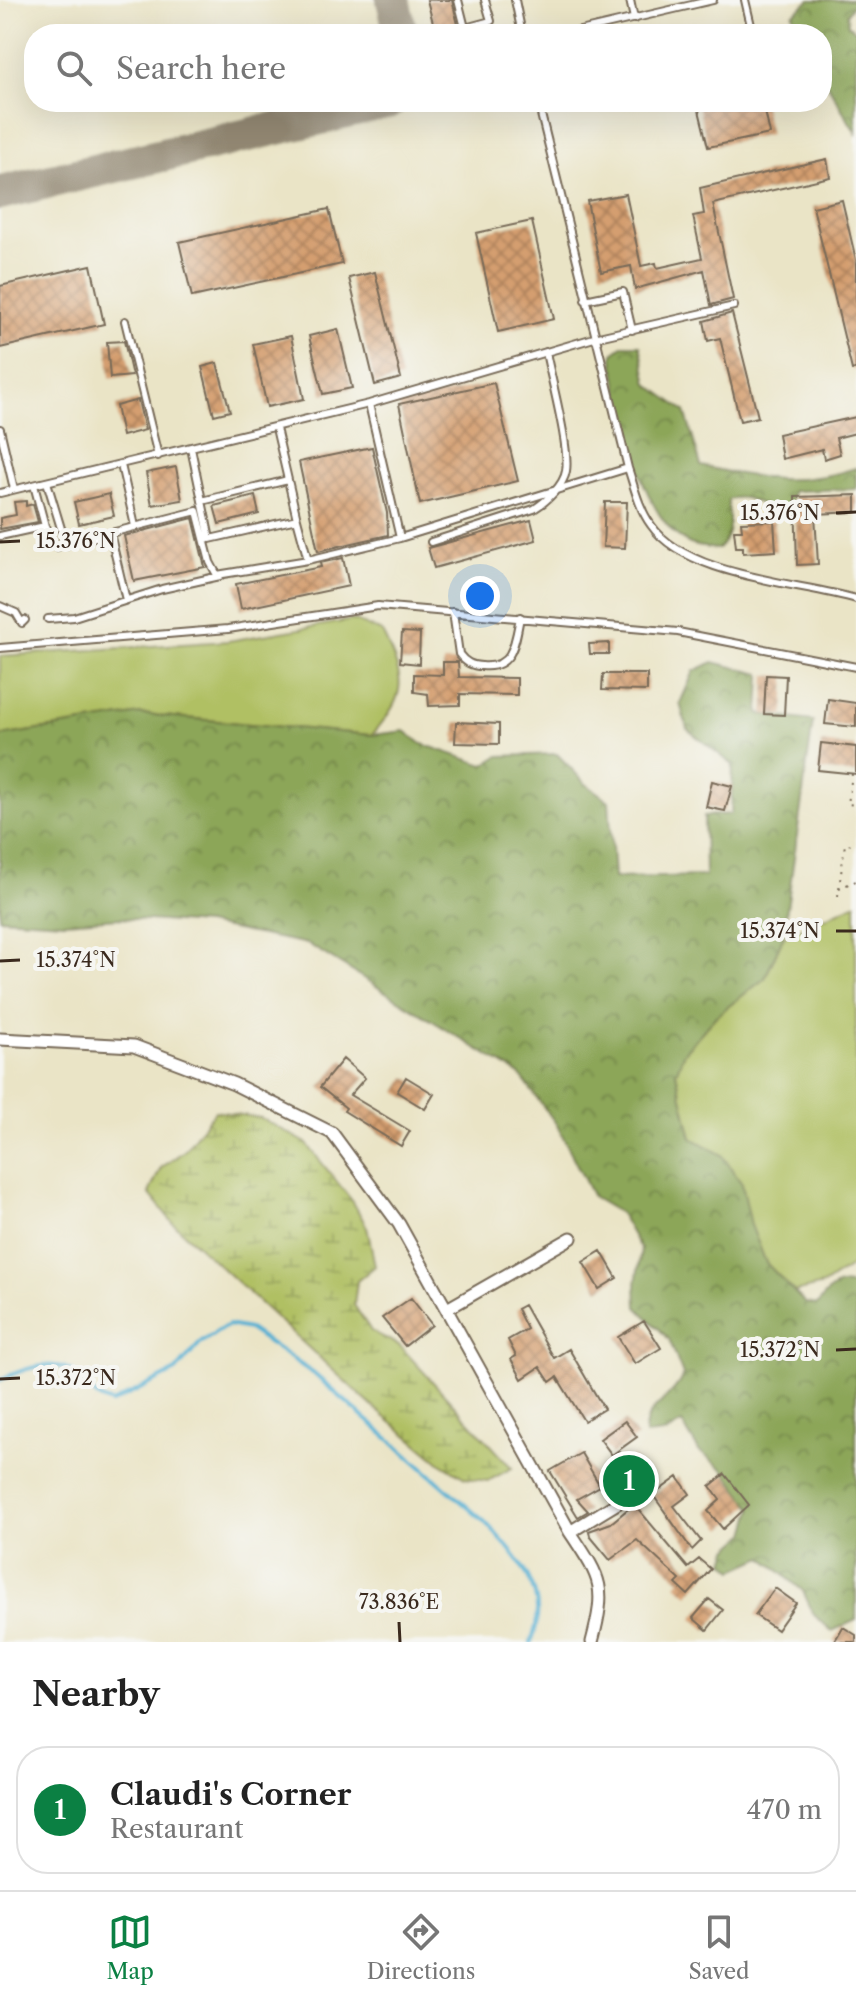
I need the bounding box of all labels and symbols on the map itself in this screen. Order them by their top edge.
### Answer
text: 15.376°N [740,501,820,525]
text: 15.376°N [36,529,116,553]
your location [460,576,500,616]
text: 15.374°N [740,919,820,943]
text: 15.374°N [36,948,116,972]
text: 15.372°N [740,1338,820,1362]
text: 15.372°N [36,1366,116,1390]
pin: 1 [603,1451,655,1511]
text: 73.836°E [359,1590,439,1614]

